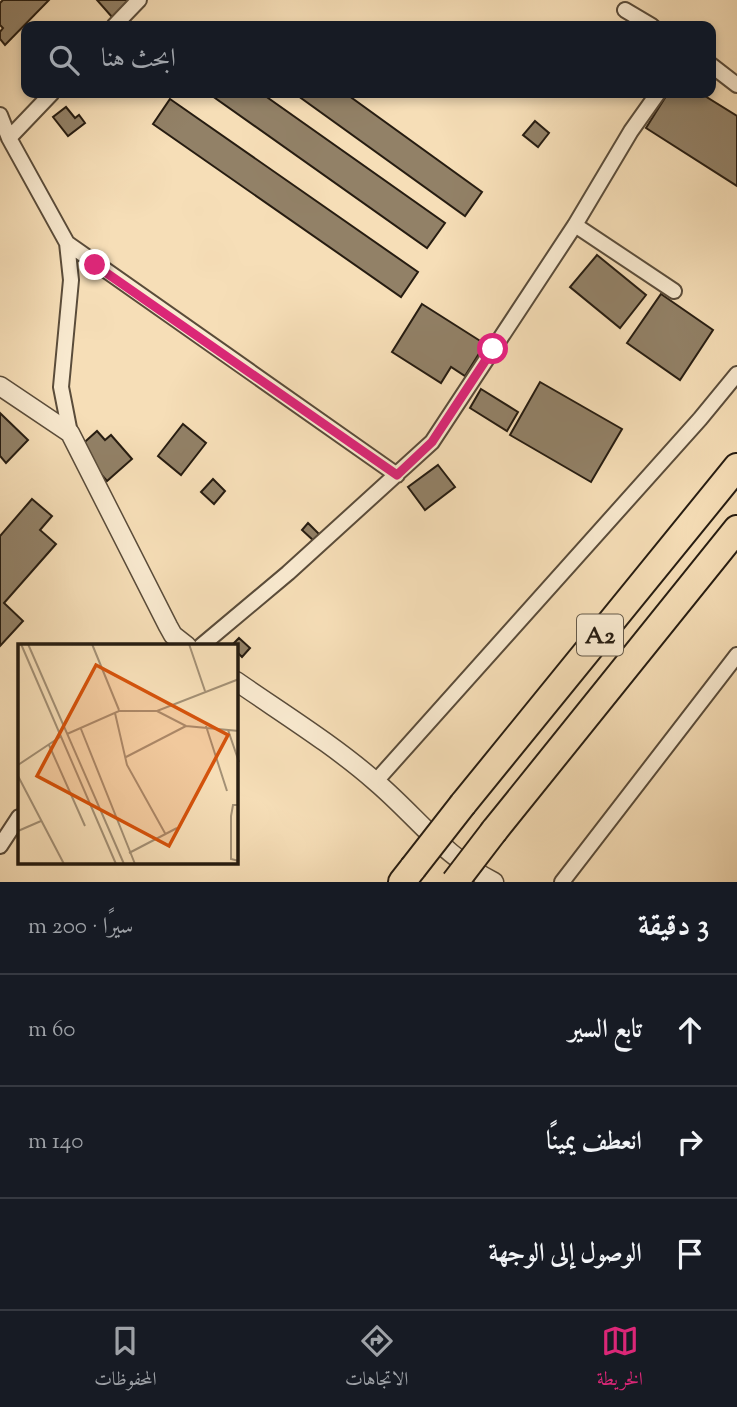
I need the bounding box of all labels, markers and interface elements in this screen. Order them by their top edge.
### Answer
search box [21,21,716,98]
icon: search [45,41,83,79]
text: ابحث هنا [101,41,176,78]
route end [79,249,110,280]
route start [477,333,508,364]
road number: A2 [577,614,623,656]
inset map [18,644,238,864]
text: 3 دقيقة [638,906,709,949]
text: سيرًا · 200 m [28,911,133,944]
icon: ahead [671,1011,709,1049]
text: تابع السير [569,1012,642,1049]
text: 60 m [28,1014,76,1047]
icon: right [671,1123,709,1161]
text: انعطف يمينًا [546,1124,642,1161]
text: 140 m [28,1126,83,1159]
icon: arrive [671,1235,709,1273]
text: الوصول إلى الوجهة [488,1236,642,1273]
tab: المحفوظات [94,1322,157,1397]
tab: الاتجاهات [345,1322,408,1397]
tab: الخريطة [597,1322,643,1397]

